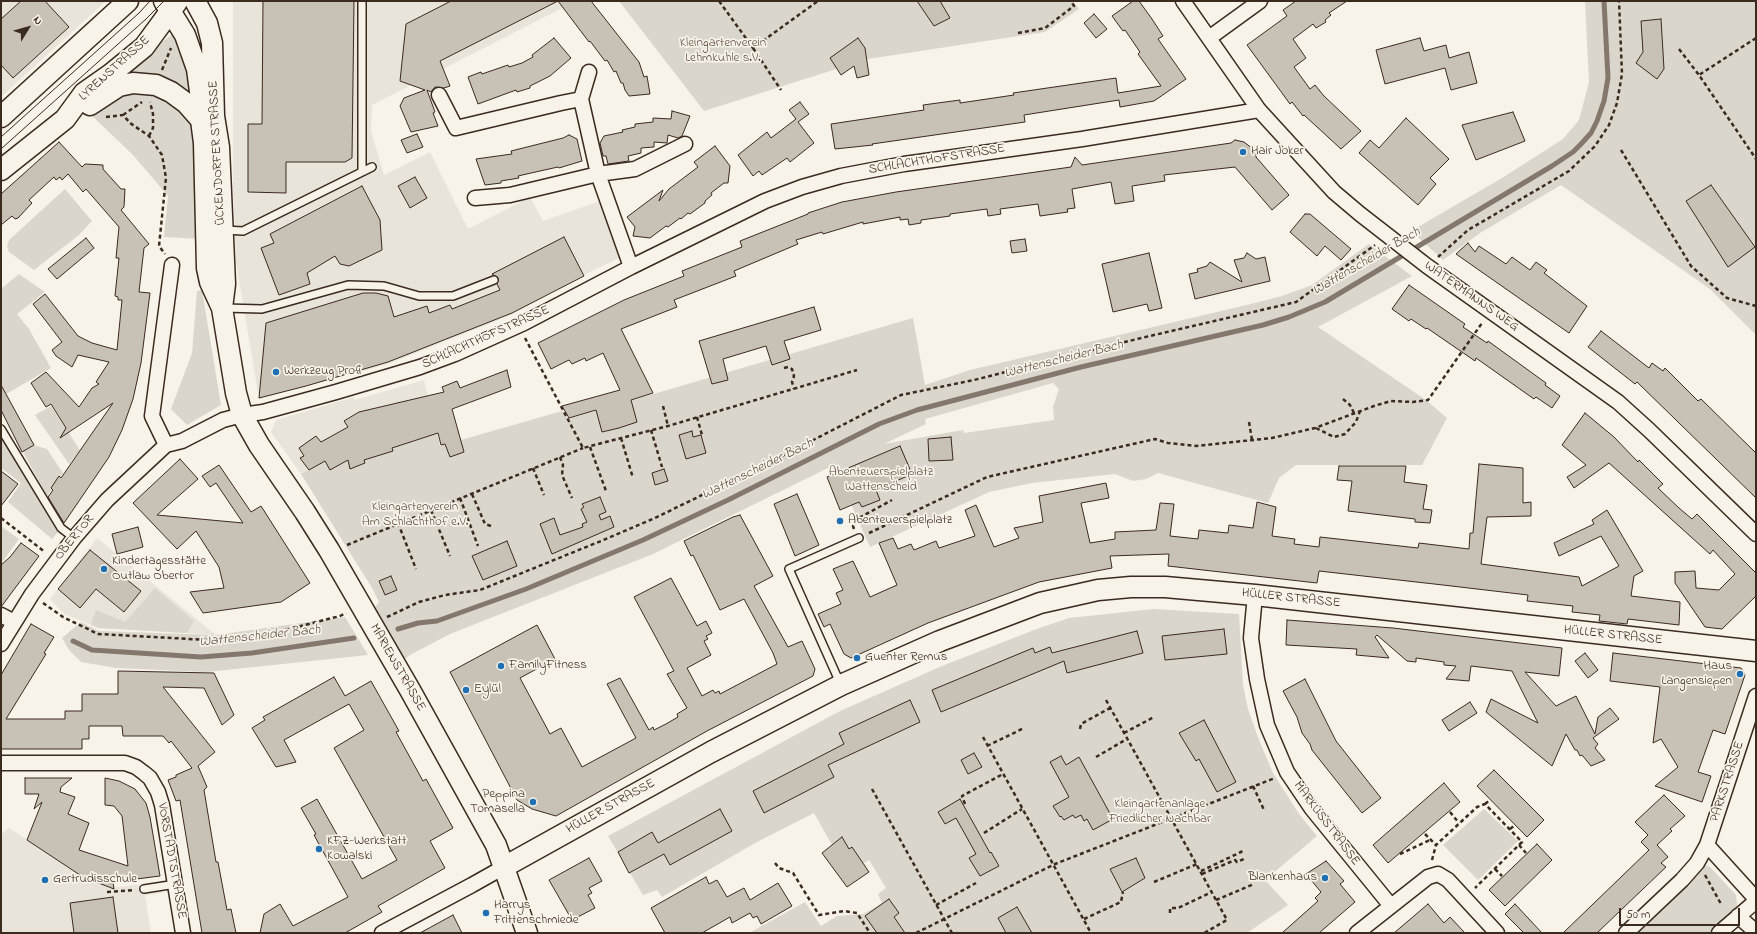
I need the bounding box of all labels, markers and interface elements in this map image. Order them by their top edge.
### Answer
north arrow [8,8,48,48]
text: N [29,13,46,29]
street label: LYRENSTRASSE [76,33,154,105]
park label: Kleingartenverein Lehmkuhle s.V. [680,36,766,67]
street label: ÜCKENDORFER STRASSE [206,80,230,226]
street label: SCHLACHTHOFSTRASSE [868,142,1006,178]
place label: Hair Joker [1251,144,1303,160]
marker: Hair Joker [1238,147,1248,157]
water label: Wattenscheider Bach [1310,224,1424,300]
street label: WATERMANNS WEG [1421,259,1521,335]
street label: SCHLACHTHOFSTRASSE [420,303,552,373]
water label: Wattenscheider Bach [1003,337,1125,383]
place label: Werkzeug Profi [284,364,363,380]
marker: Werkzeug Profi [271,367,281,377]
water label: Wattenscheider Bach [700,436,816,504]
park label: Abenteuerspielplatz Wattenscheid [829,465,933,496]
park label: Kleingartenverein Am Schlachthof e.V. [362,500,468,531]
street label: OBERTOR [52,512,98,564]
place label: Abenteuerspielplatz [848,513,952,529]
marker: Abenteuerspielplatz [835,516,845,526]
place label: Kindertagesstätte Outlaw Obertor [112,554,206,585]
marker: Kindertagesstätte Outlaw Obertor [99,564,109,574]
street label: HÜLLER STRASSE [1241,586,1341,612]
water label: Wattenscheider Bach [199,622,321,652]
street label: MARIENSTRASSE [366,622,428,714]
street label: HÜLLER STRASSE [1563,623,1663,649]
place label: Guenter Remus [865,650,947,666]
marker: Guenter Remus [852,653,862,663]
place label: FamilyFitness [509,658,587,674]
place label: Haus Langensiepen [1662,659,1732,690]
marker: FamilyFitness [496,661,506,671]
marker: Haus Langensiepen [1735,669,1745,679]
place label: Eylül [474,682,501,698]
marker: Eylül [461,685,471,695]
street label: PARKSTRASSE [1708,740,1748,824]
street label: HÜLLER STRASSE [564,776,658,838]
street label: MARKUSSTRASSE [1289,779,1363,869]
place label: Peppina Tomasella [470,787,525,818]
marker: Peppina Tomasella [528,797,538,807]
park label: Kleingartenanlage Friedlicher Nachbar [1109,797,1211,828]
street label: VORSTADTSTRASSE [153,802,189,920]
place label: KFZ-Werkstatt Kowalski [327,834,406,865]
marker: KFZ-Werkstatt Kowalski [314,844,324,854]
place label: Blankenhaus [1248,870,1317,886]
place label: Gertrudisschule [53,872,137,888]
marker: Blankenhaus [1320,873,1330,883]
marker: Gertrudisschule [40,875,50,885]
place label: Harrys Frittenschmiede [494,898,579,929]
scale bar [1621,900,1742,926]
text: 50 m [1626,906,1650,924]
marker: Harrys Frittenschmiede [481,908,491,918]

